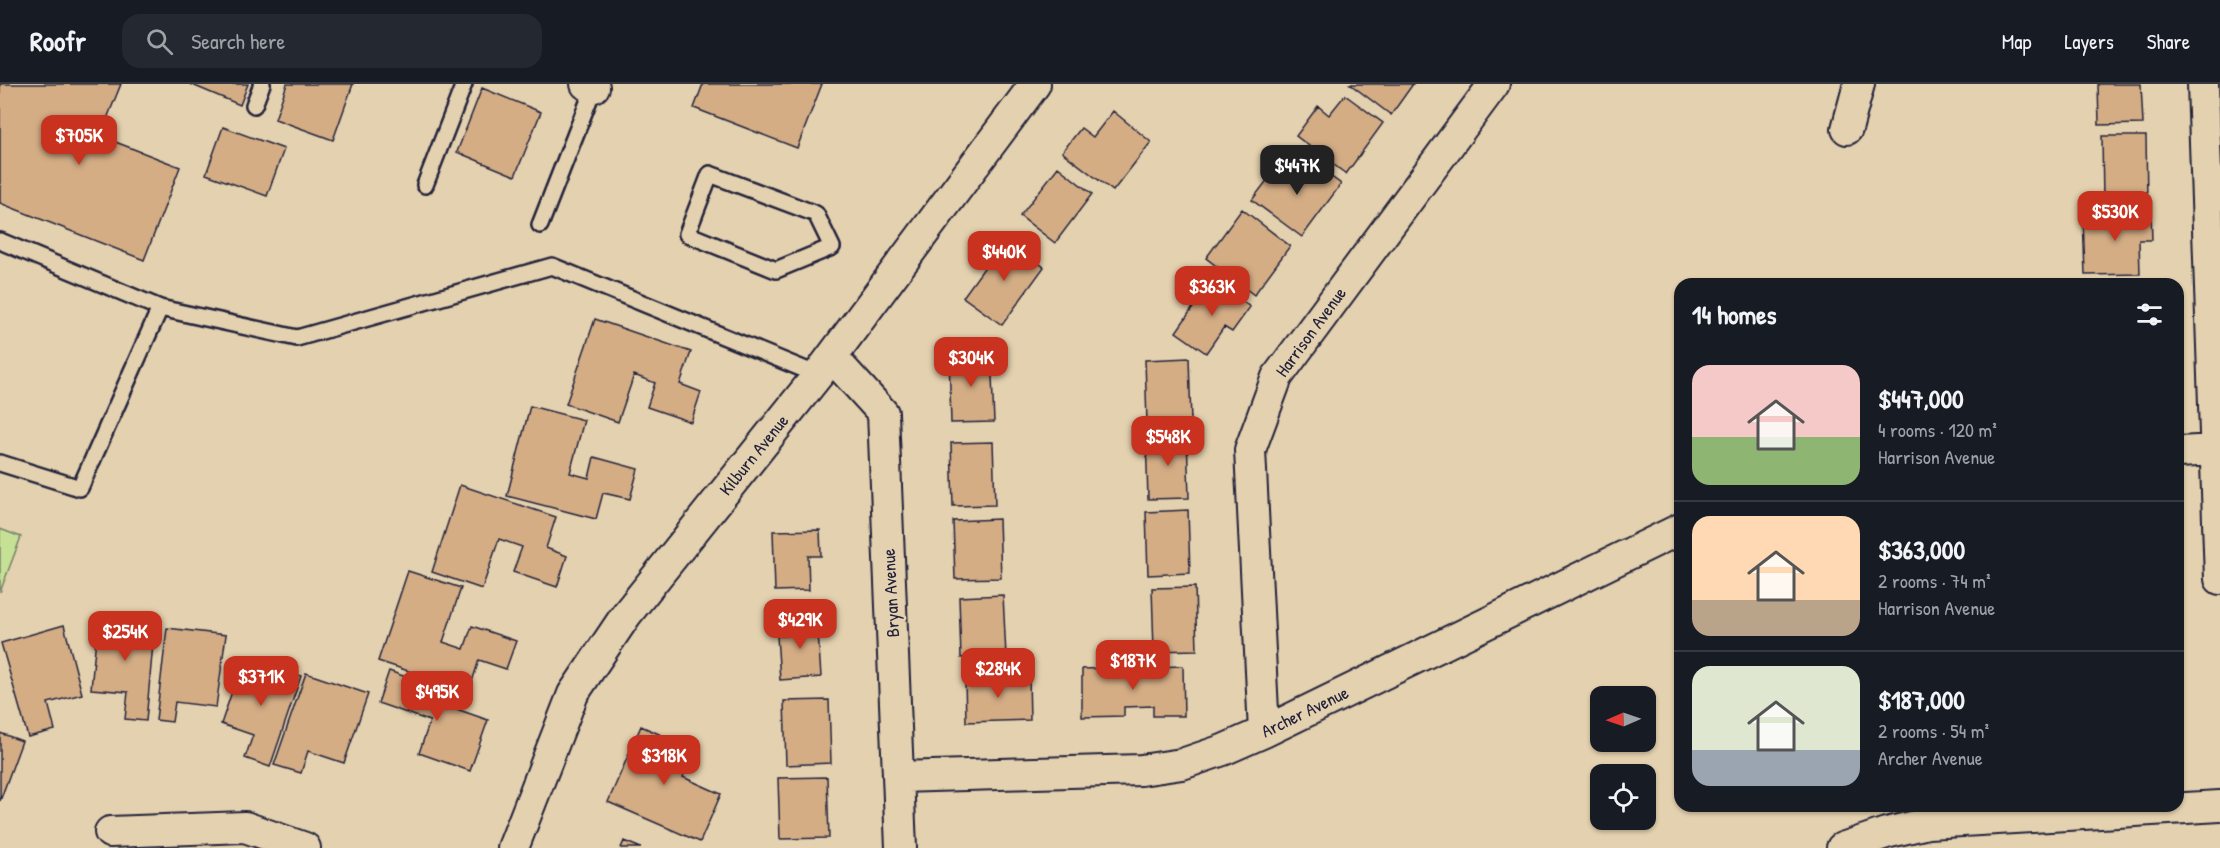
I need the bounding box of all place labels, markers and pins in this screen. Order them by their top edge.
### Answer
pin: $705K [37,115,121,166]
pin: $447K [1255,145,1339,196]
pin: $530K [2073,191,2157,242]
pin: $440K [962,231,1046,282]
pin: $363K [1170,266,1254,317]
pin: $304K [929,337,1013,388]
pin: $548K [1126,416,1210,467]
pin: $429K [758,599,842,650]
pin: $254K [83,611,167,662]
pin: $187K [1091,640,1175,691]
pin: $284K [956,648,1040,699]
pin: $371K [219,656,303,707]
pin: $495K [395,671,479,722]
pin: $318K [622,735,706,786]

